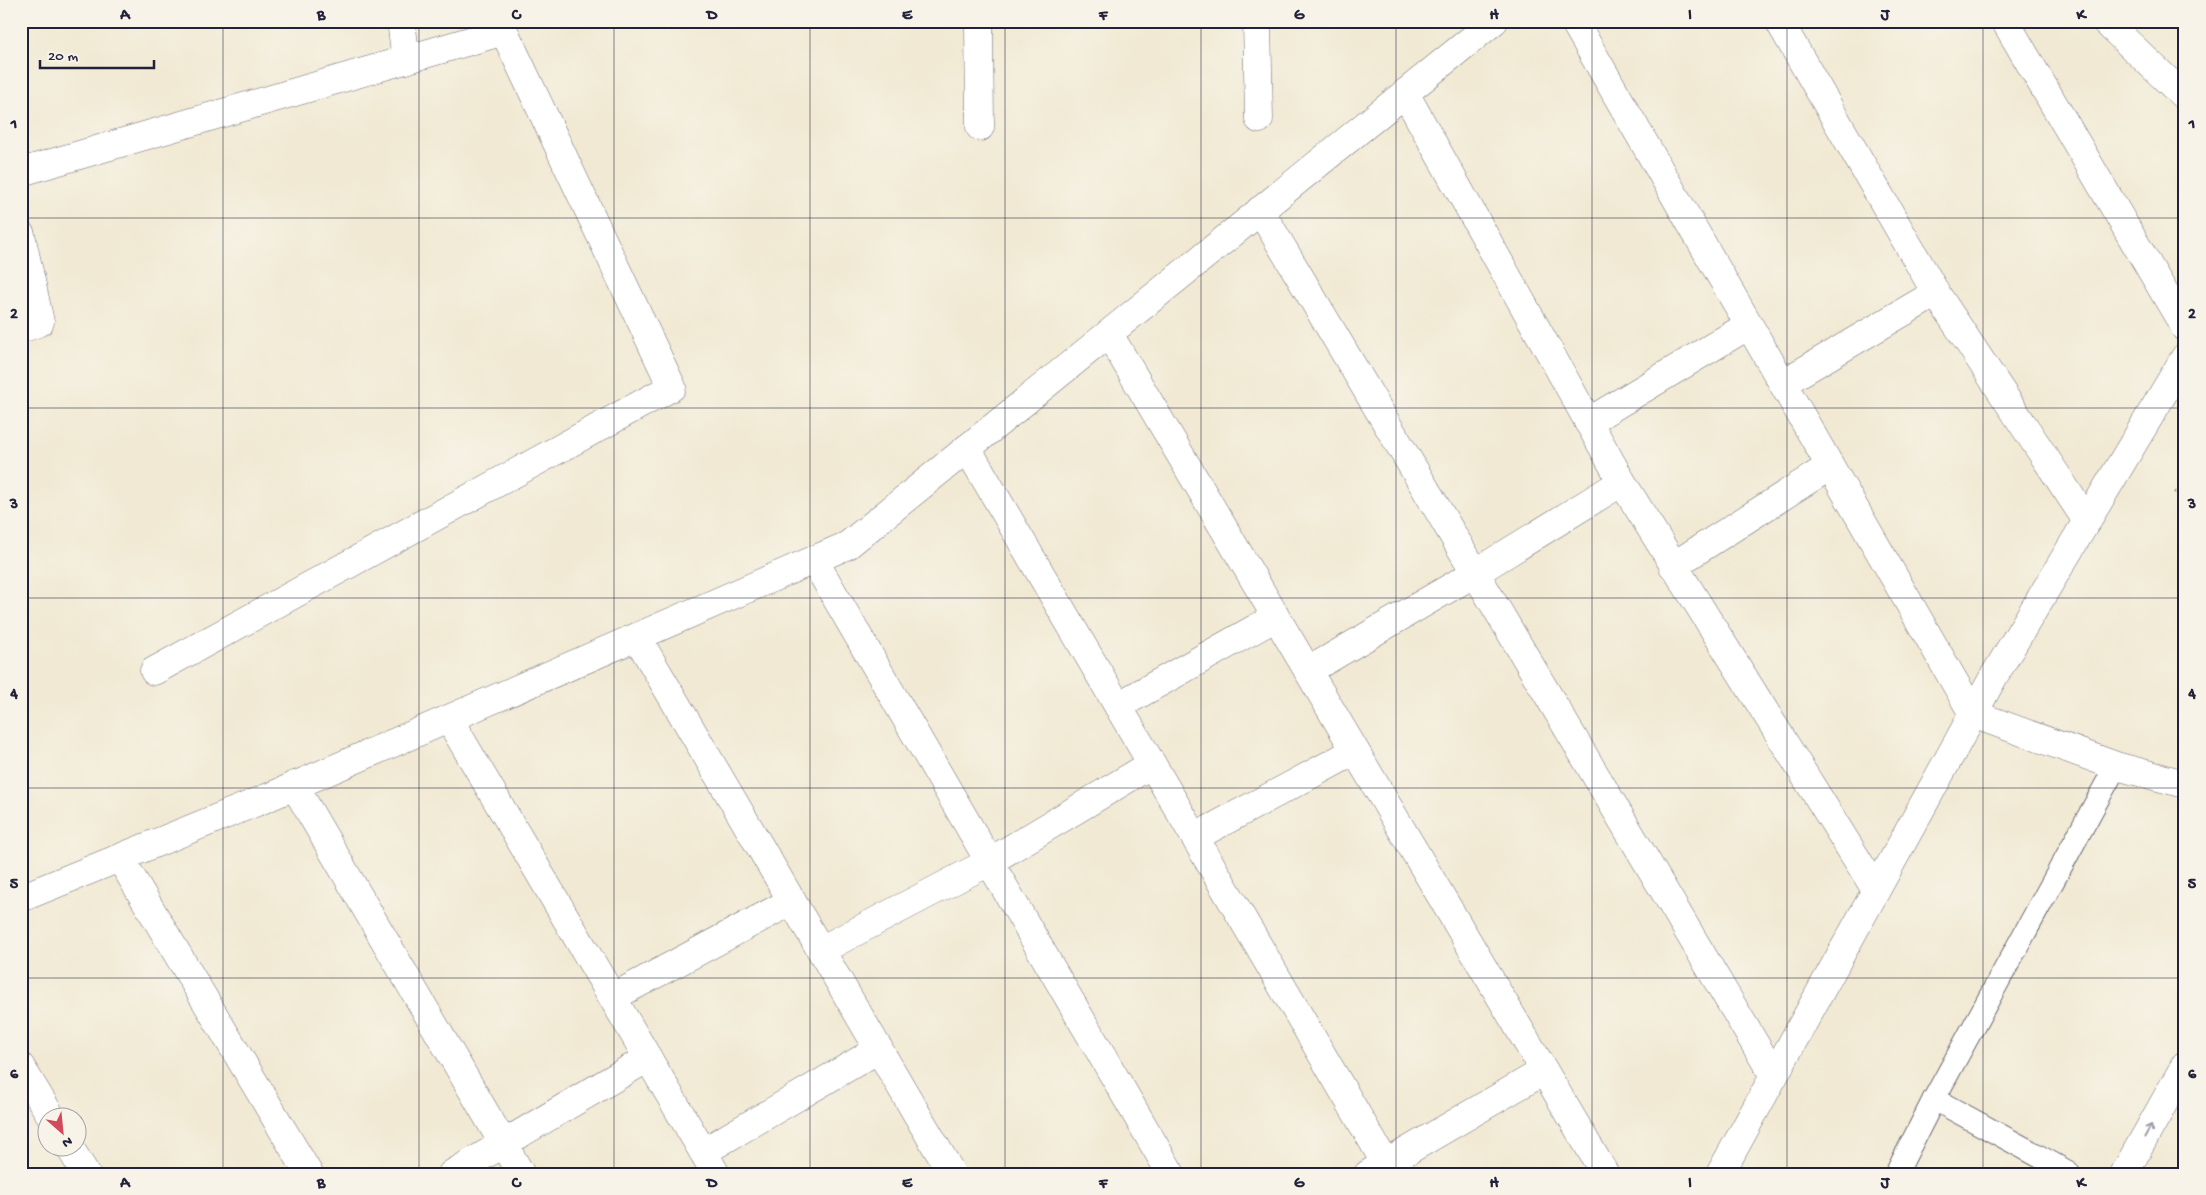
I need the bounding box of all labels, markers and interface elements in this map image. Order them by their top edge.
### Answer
text: A [119,7,131,26]
text: B [316,7,326,26]
text: C [511,7,522,26]
text: D [705,7,718,26]
text: E [902,7,913,26]
text: F [1098,7,1109,26]
text: G [1294,7,1305,26]
text: H [1489,7,1499,26]
text: I [1688,7,1692,26]
text: J [1880,7,1891,26]
text: K [2076,7,2088,26]
scale bar [40,38,154,70]
text: 20 m [48,48,78,66]
text: 1 [10,116,17,135]
text: 1 [2188,116,2195,135]
text: 2 [10,306,18,325]
text: 2 [2188,306,2196,325]
text: 3 [9,496,18,515]
text: 3 [2187,496,2196,515]
text: 4 [9,686,18,705]
text: 4 [2187,686,2196,705]
text: 5 [10,876,19,895]
text: 5 [2188,876,2197,895]
text: 6 [10,1066,19,1085]
text: 6 [2188,1066,2197,1085]
north arrow [38,1108,88,1158]
one-way arrow [2144,1124,2153,1139]
text: N [59,1132,75,1151]
text: A [119,1175,131,1194]
text: B [316,1175,326,1194]
text: C [511,1175,522,1194]
text: D [705,1175,718,1194]
text: E [902,1175,913,1194]
text: F [1098,1175,1109,1194]
text: G [1294,1175,1305,1194]
text: H [1489,1175,1499,1194]
text: I [1688,1175,1692,1194]
text: J [1880,1175,1891,1194]
text: K [2076,1175,2088,1194]

